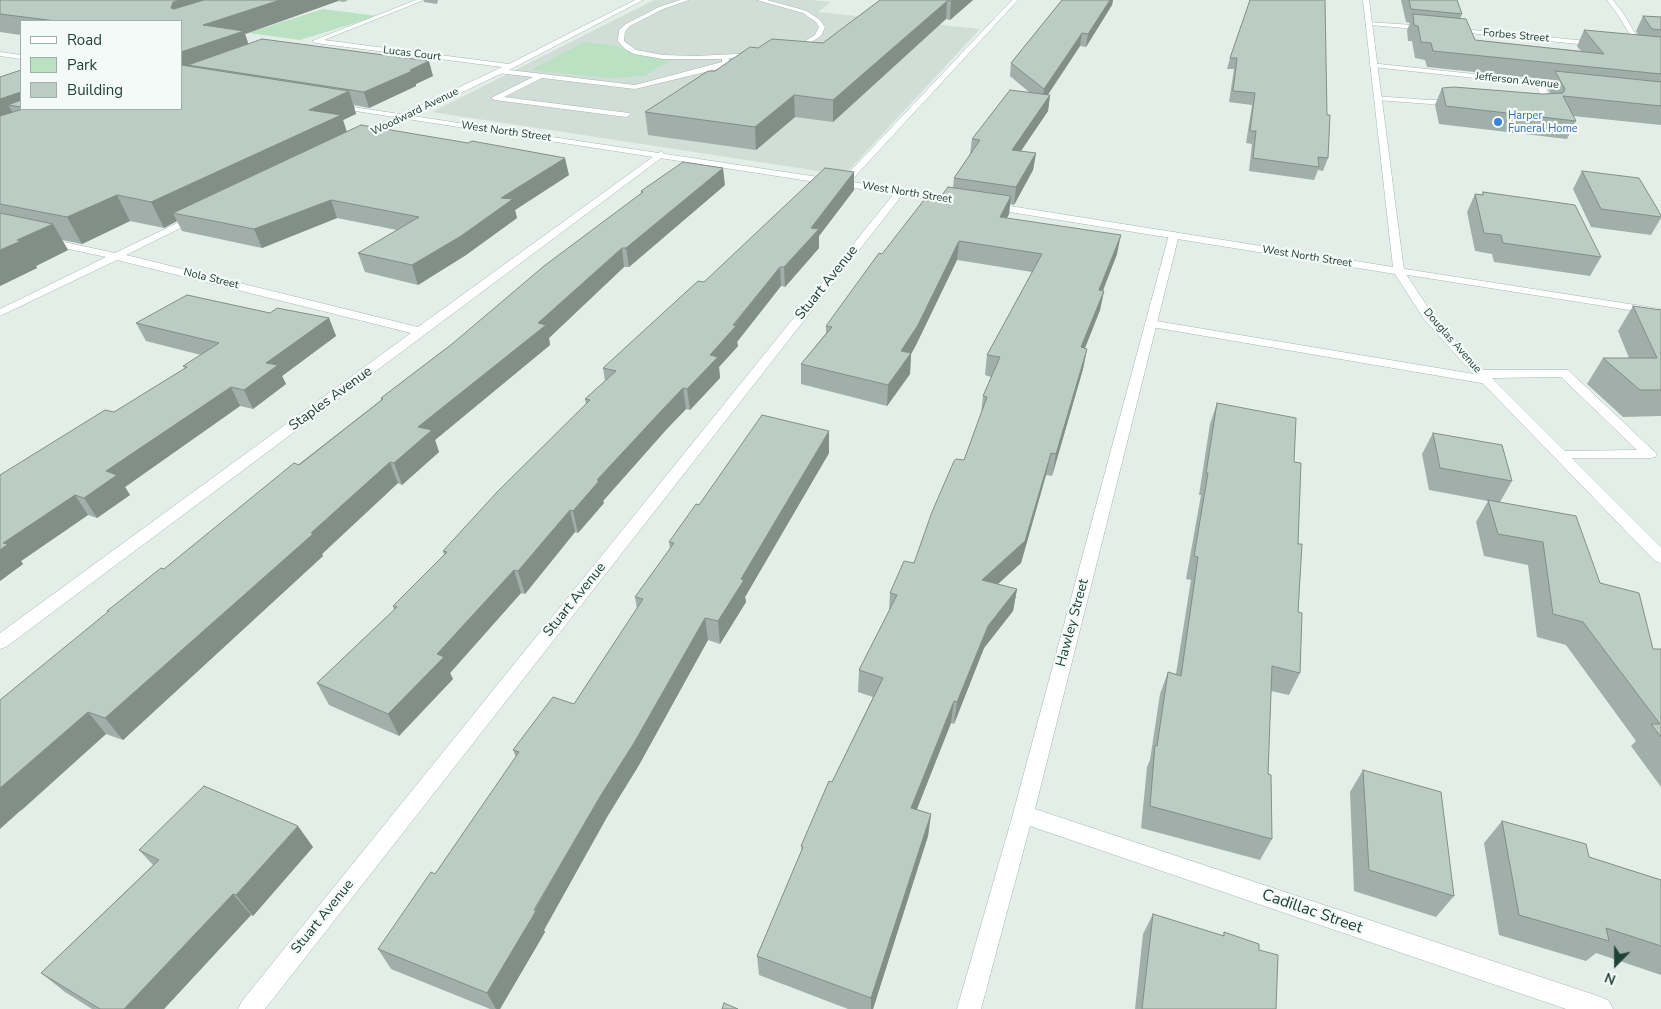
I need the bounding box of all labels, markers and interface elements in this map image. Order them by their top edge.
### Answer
legend [20,20,182,110]
street label: Forbes Street [1482,27,1550,45]
text: Road [67,30,102,50]
street label: Lucas Court [382,44,442,64]
text: Park [67,55,97,75]
street label: Jefferson Avenue [1475,70,1559,92]
text: Building [67,80,123,100]
street label: Woodward Avenue [369,85,461,139]
place label: Harper Funeral Home [1508,109,1578,135]
marker: Harper Funeral Home [1492,116,1504,128]
street label: West North Street [460,119,552,145]
street label: West North Street [861,179,953,207]
street label: Stuart Avenue [792,243,862,323]
street label: West North Street [1261,243,1353,271]
street label: Nola Street [182,266,240,292]
street label: Douglas Avenue [1420,306,1484,376]
street label: Staples Avenue [286,363,376,435]
street label: Stuart Avenue [540,560,610,640]
street label: Hawley Street [1053,577,1093,669]
street label: Stuart Avenue [288,877,358,957]
street label: Cadillac Street [1259,886,1365,938]
north arrow [1591,939,1641,989]
text: N [1602,968,1619,989]

